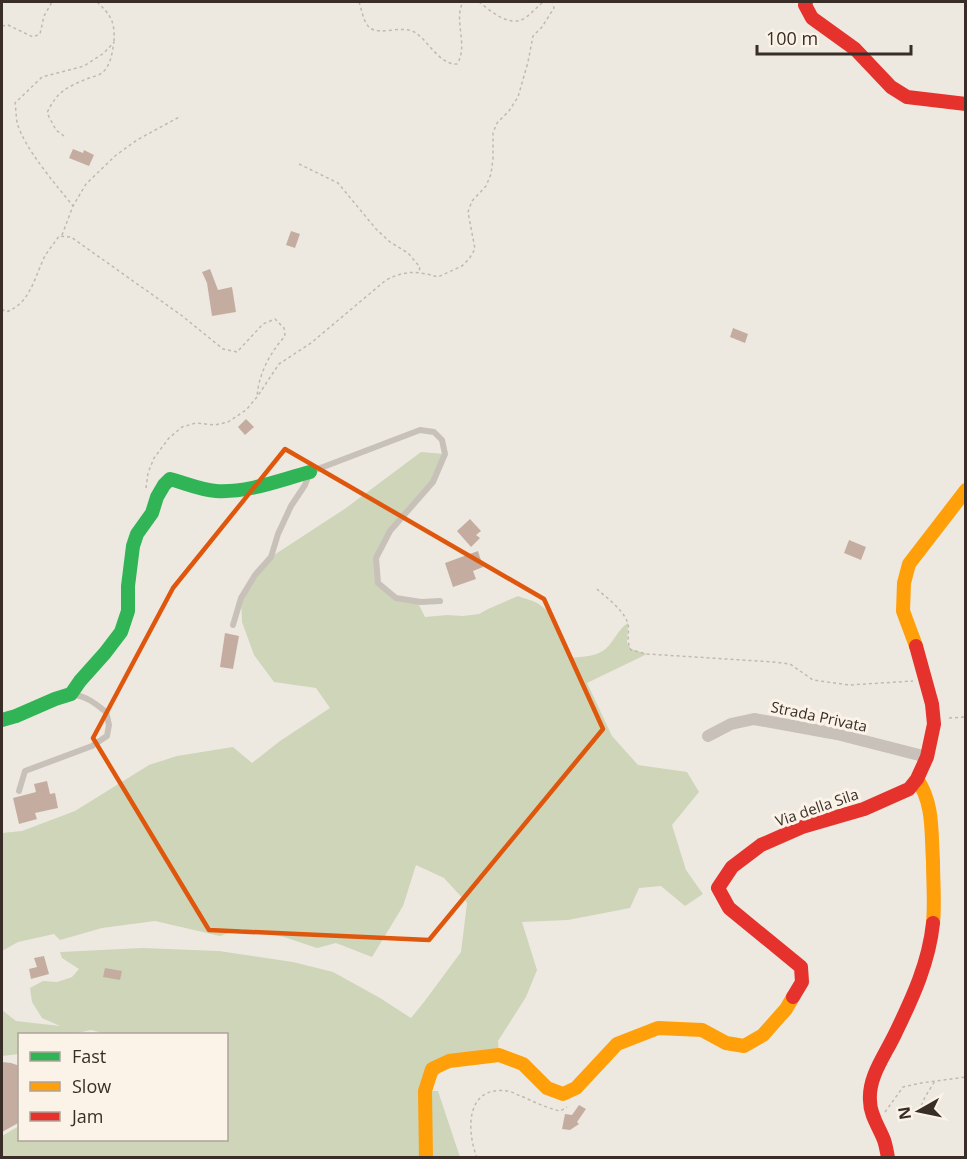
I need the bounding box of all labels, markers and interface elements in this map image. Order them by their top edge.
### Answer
scale bar [757,18,912,56]
text: 100 m [766,26,818,50]
street label: Strada Privata [769,696,869,736]
street label: Via della Sila [773,784,861,831]
legend [18,1033,228,1141]
text: Fast [72,1044,106,1068]
text: Slow [72,1074,111,1098]
north arrow [889,1081,949,1141]
text: Jam [70,1104,104,1128]
text: N [892,1105,916,1121]

